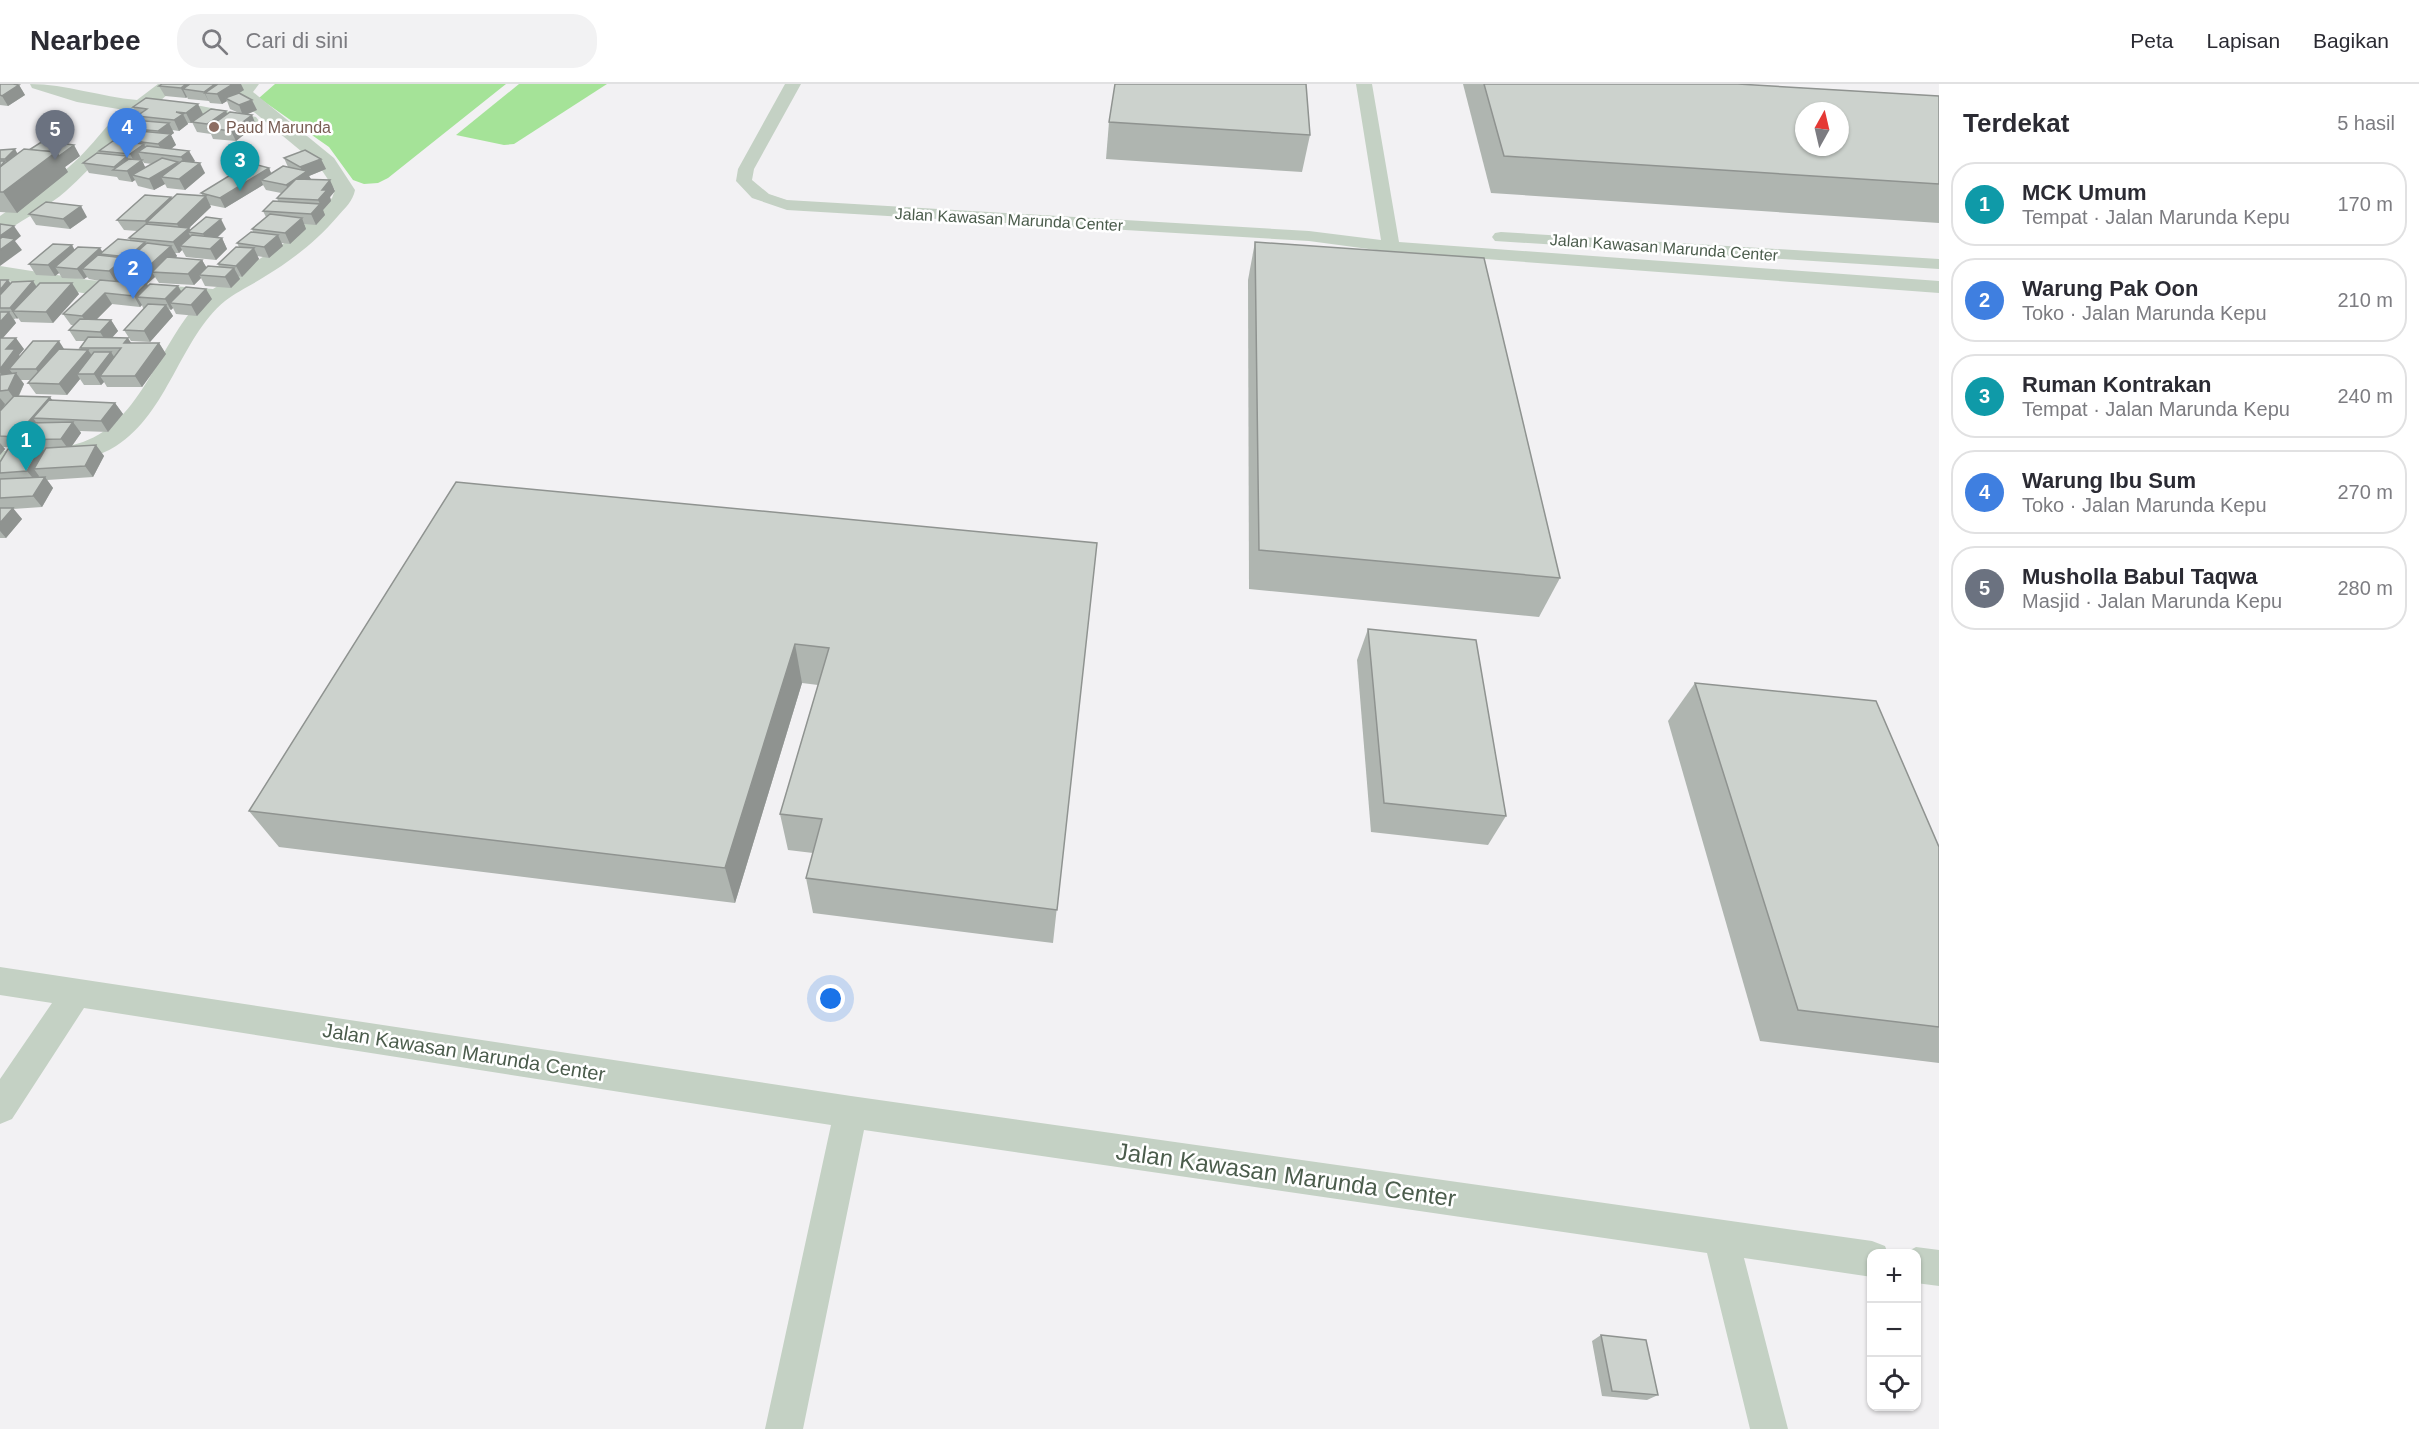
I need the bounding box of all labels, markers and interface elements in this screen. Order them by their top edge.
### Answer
search box [177,14,597,68]
text: Nearbee [30,25,141,56]
icon: search [198,25,231,58]
text: Cari di sini [246,28,348,53]
text: Peta [2130,29,2174,52]
text: Lapisan [2207,29,2280,52]
text: Bagikan [2313,29,2389,52]
north arrow [1795,102,1849,156]
text: Terdekat [1963,108,2069,138]
pin: 4 [108,109,146,158]
pin: 5 [36,110,74,160]
text: 5 hasil [2337,112,2395,134]
place label: Paud Marunda [226,119,331,136]
marker: Paud Marunda [207,120,221,134]
pin: 3 [220,141,260,191]
text: MCK Umum [2022,180,2147,205]
text: 1 [1979,193,1990,215]
text: 170 m [2337,193,2393,215]
street label: Jalan Kawasan Marunda Center [894,205,1124,234]
text: Tempat · Jalan Marunda Kepu [2022,206,2290,228]
street label: Jalan Kawasan Marunda Center [1549,231,1779,264]
pin: 2 [114,250,152,299]
text: Warung Pak Oon [2022,276,2198,301]
text: 2 [1979,289,1990,311]
text: 210 m [2337,289,2393,311]
text: Toko · Jalan Marunda Kepu [2022,302,2267,324]
text: Ruman Kontrakan [2022,372,2211,397]
text: 3 [1979,385,1990,407]
text: 240 m [2337,385,2393,407]
text: Tempat · Jalan Marunda Kepu [2022,398,2290,420]
pin: 1 [6,422,46,471]
text: Warung Ibu Sum [2022,468,2196,493]
text: 4 [1979,481,1990,503]
text: 270 m [2337,481,2393,503]
text: Toko · Jalan Marunda Kepu [2022,494,2267,516]
text: Musholla Babul Taqwa [2022,564,2258,589]
text: 5 [1979,577,1990,599]
text: 280 m [2337,577,2393,599]
text: Masjid · Jalan Marunda Kepu [2022,590,2282,612]
your location [816,984,845,1013]
street label: Jalan Kawasan Marunda Center [321,1019,607,1085]
street label: Jalan Kawasan Marunda Center [1114,1137,1458,1212]
map controls [1867,1249,1921,1411]
button: + [1867,1249,1921,1303]
button: − [1867,1303,1921,1357]
button: locate [1867,1357,1921,1411]

